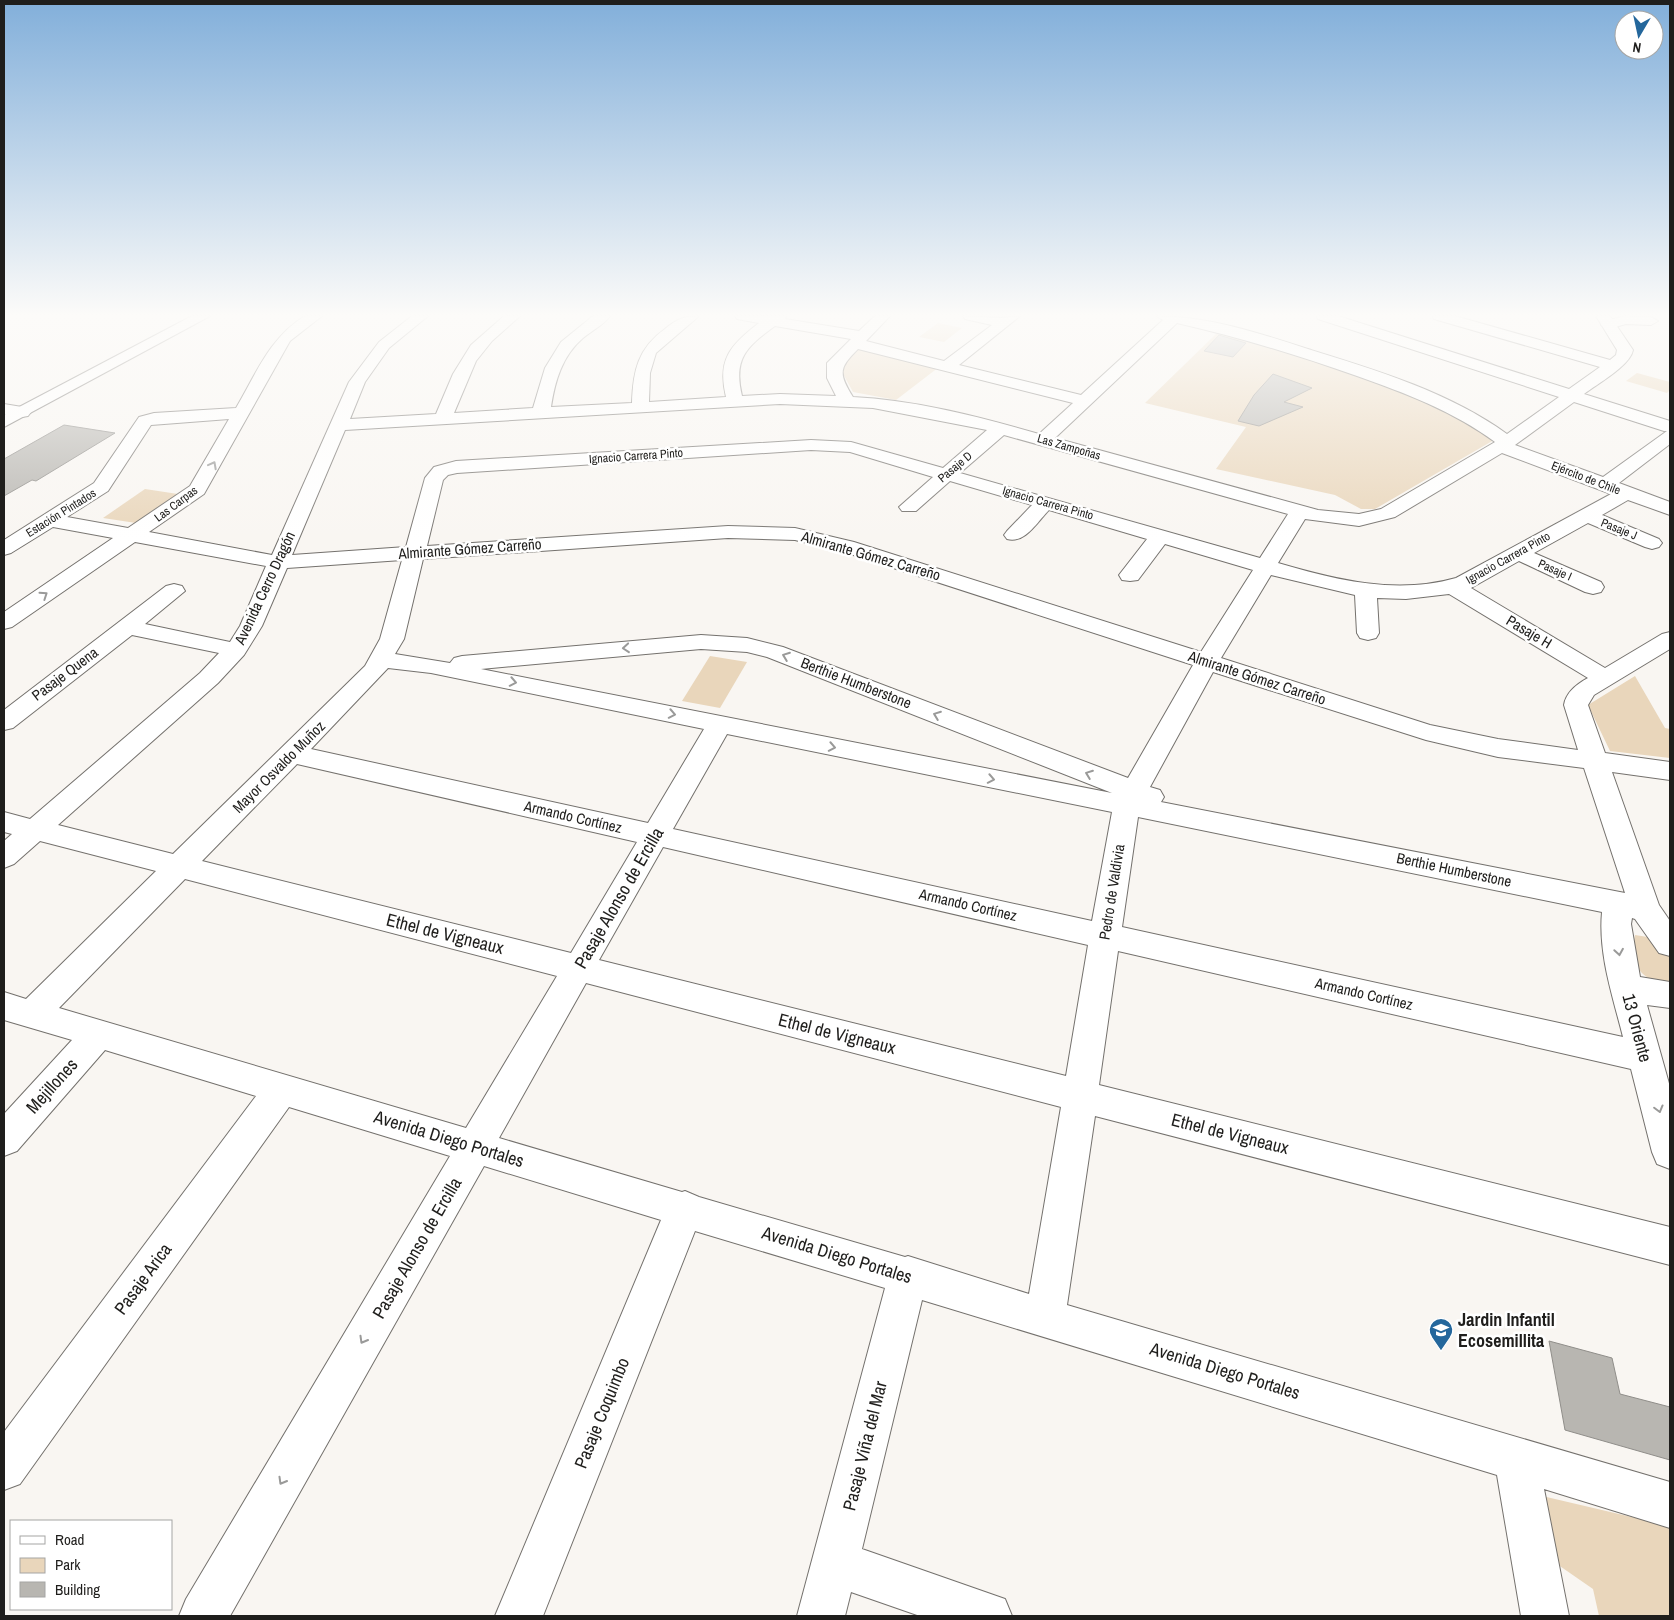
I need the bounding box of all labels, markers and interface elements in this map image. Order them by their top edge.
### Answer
north arrow [1614,10,1664,60]
text: N [1631,38,1642,57]
street label: Las Zampoñas [1036,430,1103,464]
street label: Ignacio Carrera Pinto [589,445,683,467]
street label: Pasaje D [935,448,975,486]
street label: Ejército de Chile [1549,457,1623,499]
one-way arrow [207,461,217,470]
street label: Las Carpas [151,482,201,526]
street label: Ignacio Carrera Pinto [1001,482,1095,524]
street label: Estación Pintados [23,485,99,541]
street label: Pasaje J [1599,515,1640,544]
street label: Almirante Gómez Carreño [798,525,943,585]
street label: Avenida Cerro Dragón [229,528,300,649]
street label: Ignacio Carrera Pinto [1463,528,1553,588]
street label: Almirante Gómez Carreño [397,533,542,564]
street label: Pasaje I [1536,555,1574,585]
one-way arrow [38,592,48,601]
street label: Pasaje H [1502,610,1556,653]
street label: Pasaje Quena [27,642,102,705]
one-way arrow [621,643,629,654]
street label: Almirante Gómez Carreño [1185,645,1329,710]
one-way arrow [782,652,791,662]
street label: Berthie Humberstone [798,652,915,713]
one-way arrow [509,676,518,687]
one-way arrow [668,709,677,719]
one-way arrow [933,711,942,721]
street label: Mayor Osvaldo Muñoz [228,716,330,818]
one-way arrow [827,741,836,751]
one-way arrow [1085,770,1094,780]
one-way arrow [987,773,995,784]
street label: Armando Cortínez [521,795,624,838]
street label: Pasaje Alonso de Ercilla [568,823,669,973]
street label: Pedro de Valdivia [1094,842,1129,941]
street label: Berthie Humberstone [1395,847,1514,892]
street label: Armando Cortínez [916,883,1019,926]
street label: Ethel de Vigneaux [384,907,507,960]
one-way arrow [1613,948,1623,956]
street label: Armando Cortínez [1312,972,1415,1015]
street label: 13 Oriente [1616,991,1659,1065]
street label: Ethel de Vigneaux [776,1007,899,1060]
street label: Mejillones [20,1053,83,1119]
street label: Avenida Diego Portales [370,1104,527,1173]
one-way arrow [1653,1105,1664,1114]
street label: Ethel de Vigneaux [1169,1107,1292,1160]
street label: Pasaje Alonso de Ercilla [366,1173,467,1323]
street label: Avenida Diego Portales [758,1220,915,1289]
street label: Pasaje Arica [108,1238,177,1320]
place label: Jardin Infantil Ecosemillita [1458,1307,1555,1353]
school or university icon: Jardin Infantil Ecosemillita [1428,1317,1454,1351]
one-way arrow [360,1335,370,1344]
street label: Avenida Diego Portales [1146,1336,1303,1405]
street label: Pasaje Coquimbo [568,1354,635,1472]
street label: Pasaje Viña del Mar [836,1378,893,1513]
one-way arrow [278,1475,288,1484]
legend [10,1520,172,1610]
text: Road [55,1529,84,1550]
text: Park [55,1554,81,1575]
text: Building [55,1579,100,1600]

